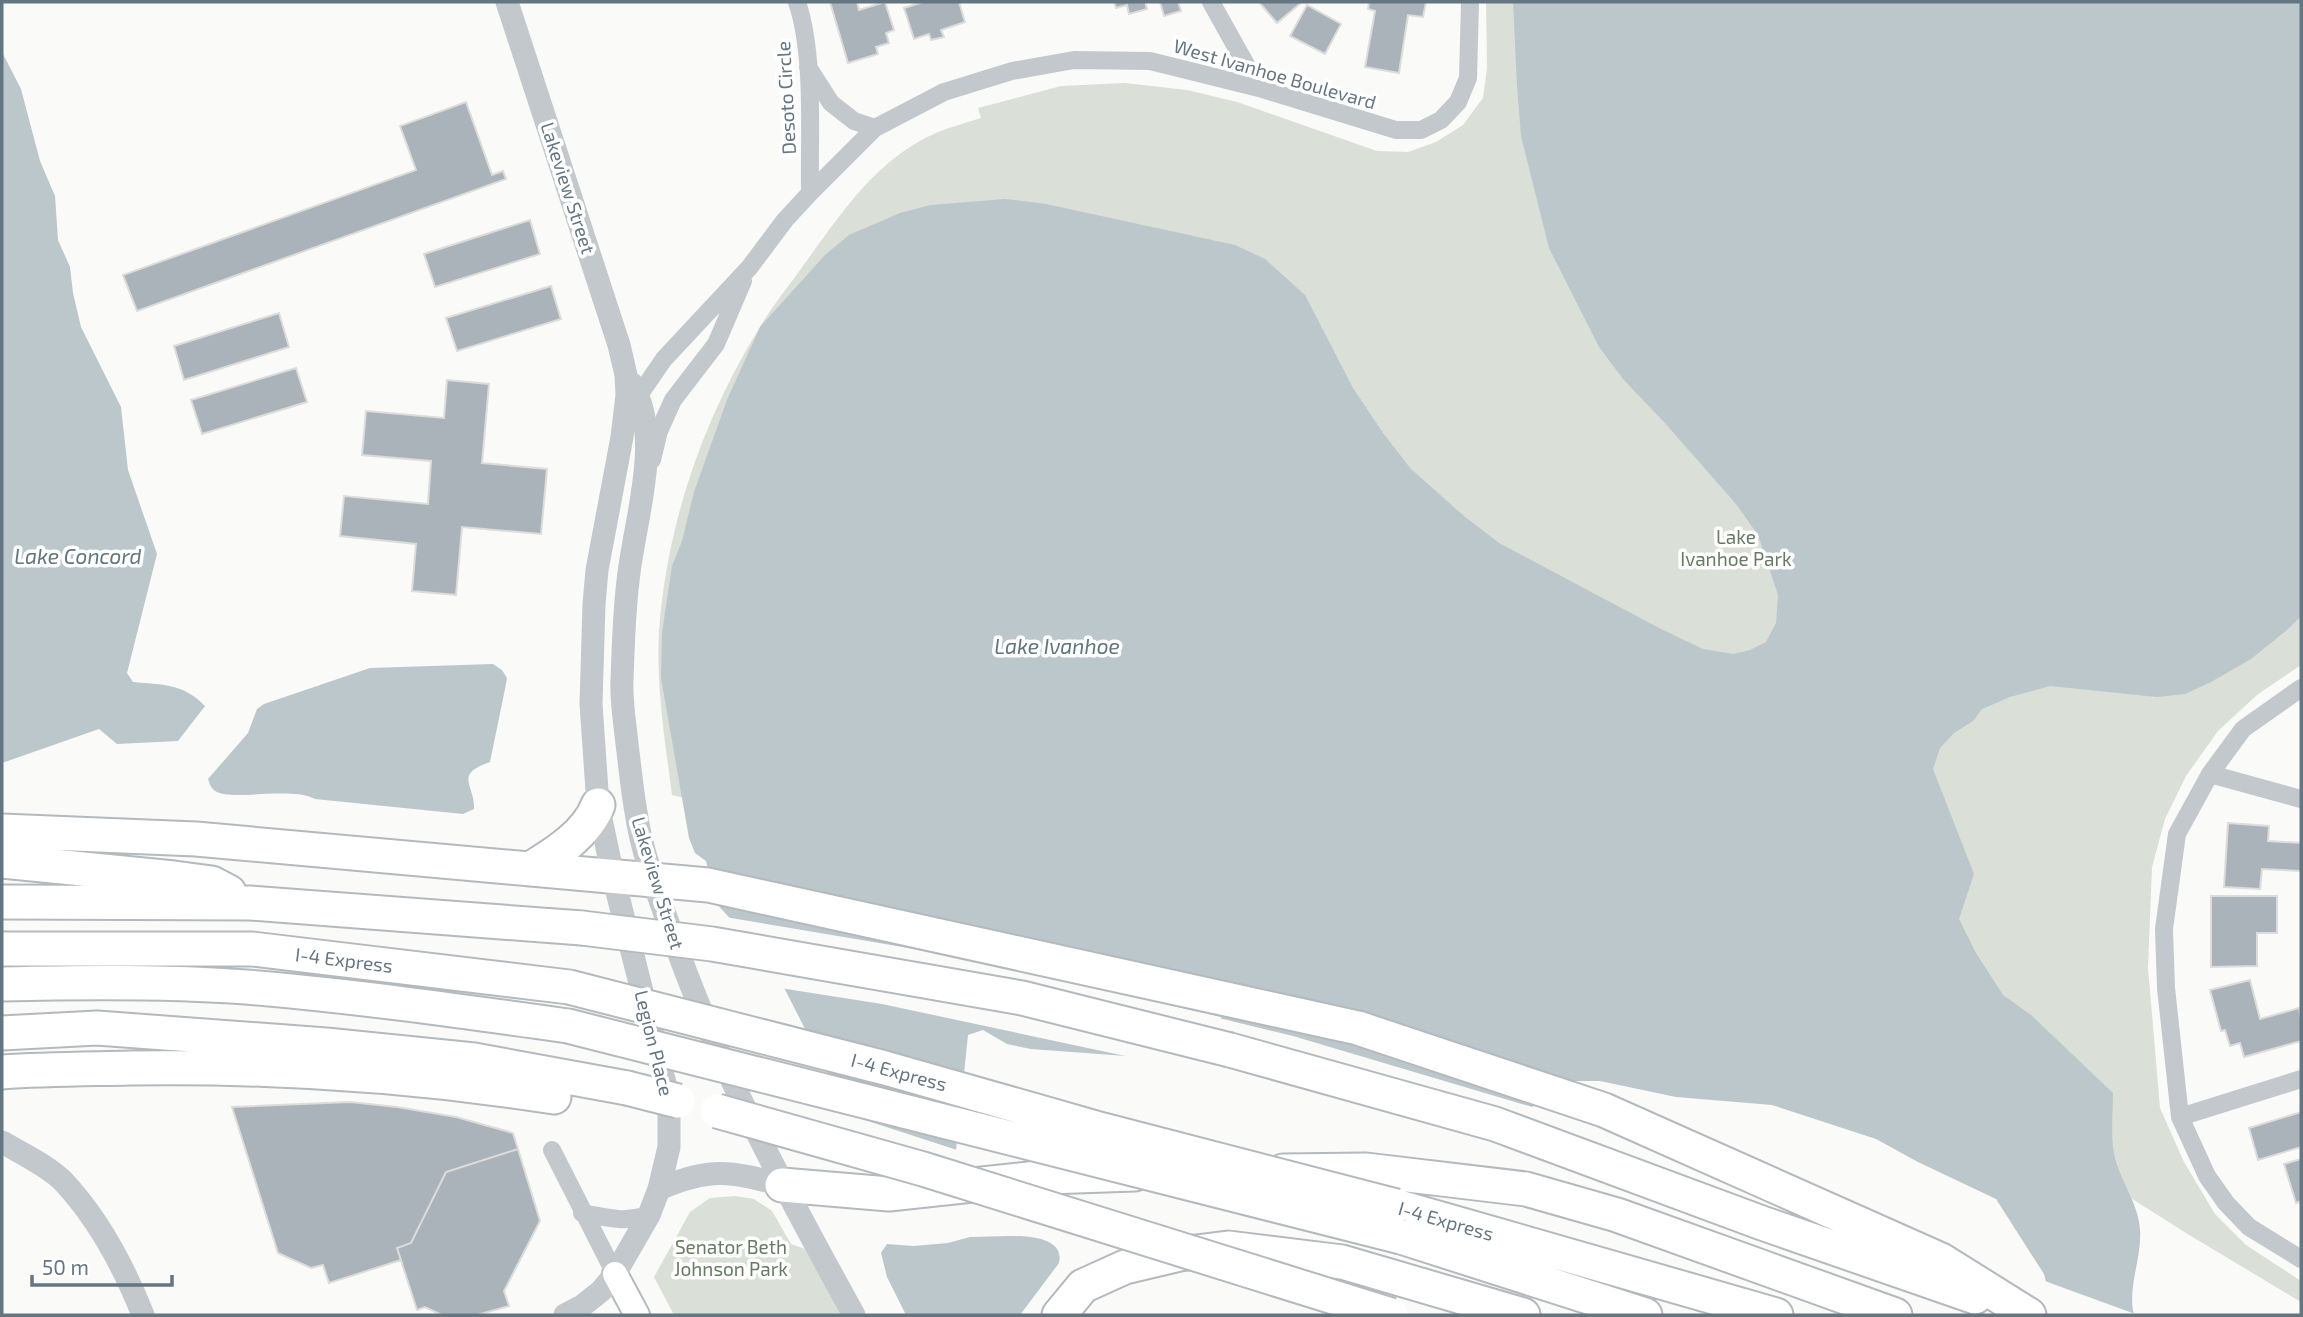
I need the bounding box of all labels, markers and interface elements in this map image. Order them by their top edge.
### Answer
street label: West Ivanhoe Boulevard [1171,34,1379,113]
street label: Desoto Circle [771,41,800,155]
street label: Lakeview Street [536,119,601,257]
park label: Lake Ivanhoe Park [1680,525,1792,570]
water label: Lake Concord [14,543,142,568]
water label: Lake Ivanhoe [994,633,1120,658]
street label: Lakeview Street [627,814,690,952]
street label: I-4 Express [294,942,394,977]
street label: Legion Place [630,988,679,1098]
street label: I-4 Express [849,1048,949,1095]
street label: I-4 Express [1396,1196,1496,1245]
park label: Senator Beth Johnson Park [674,1235,788,1280]
scale bar [32,1244,172,1288]
text: 50 m [42,1254,89,1279]

